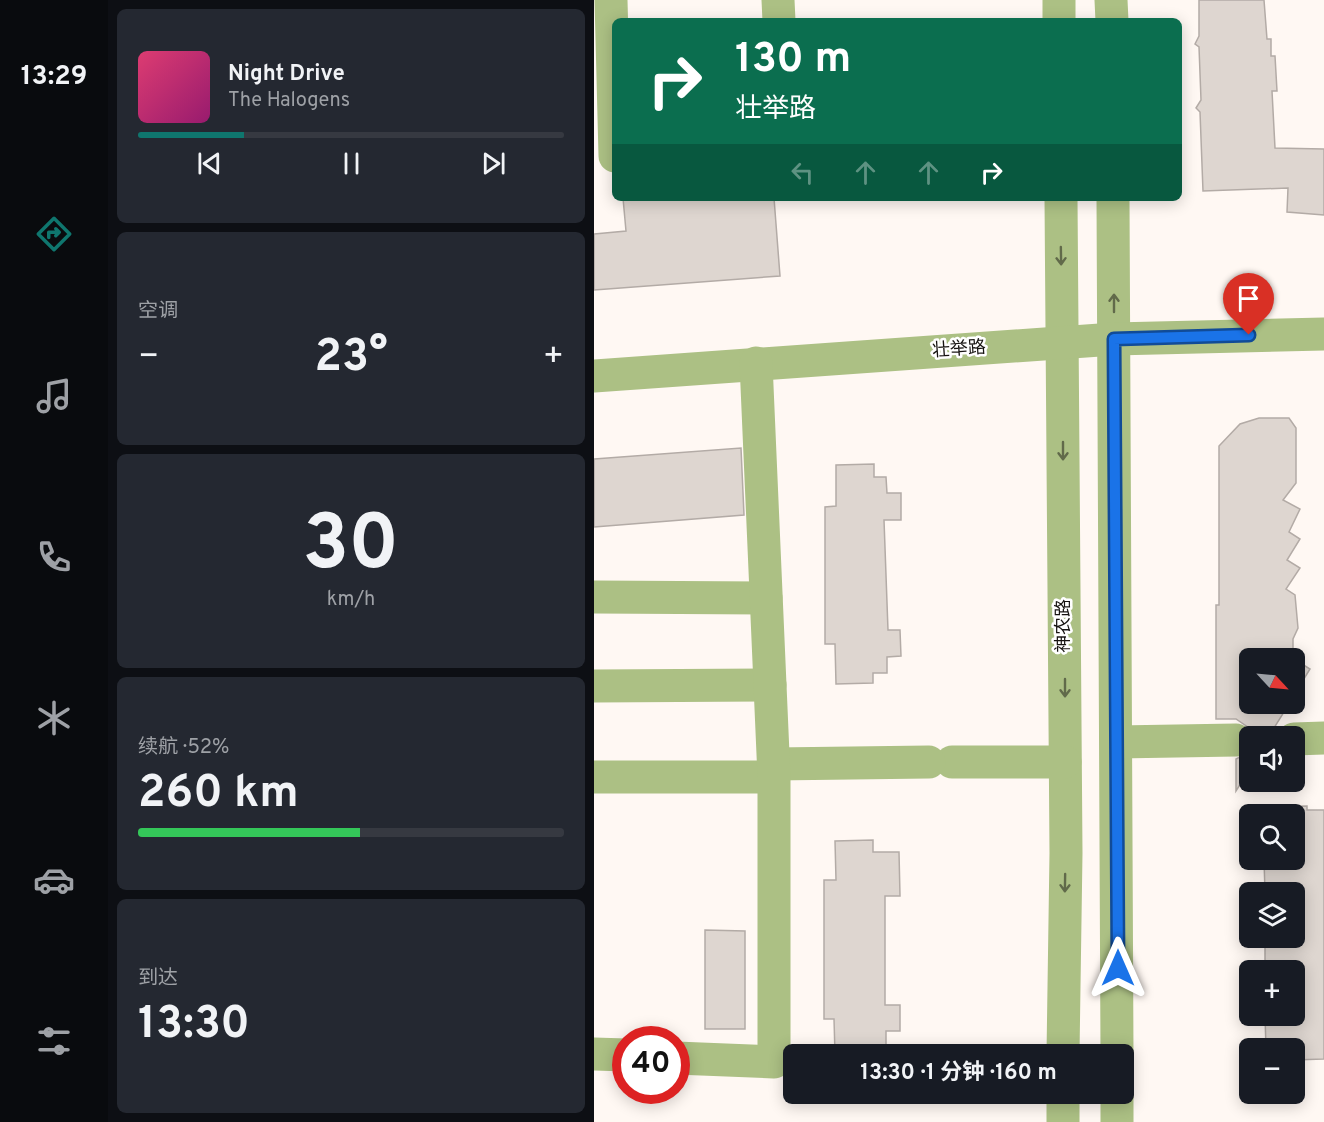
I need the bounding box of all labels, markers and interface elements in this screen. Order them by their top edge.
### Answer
text: 130 m [735,34,851,87]
icon: right [636,42,714,120]
text: 13:29 [21,60,87,94]
text: Night Drive [228,61,345,88]
text: The Halogens [228,88,350,114]
text: 壮举路 [735,93,816,127]
icon: previous [193,147,226,180]
icon: pause [335,147,368,180]
icon: next [477,147,510,180]
icon: left [786,156,819,189]
icon: ahead [849,156,882,189]
icon: ahead [912,156,945,189]
icon: right [975,156,1008,189]
icon: directions [33,213,75,255]
one-way arrow [1055,246,1067,266]
pin [1223,273,1274,335]
icon: arrive [1232,282,1265,315]
one-way arrow [1108,294,1120,314]
text: 空调 [138,299,178,325]
text: 23° [314,330,388,387]
text: − [138,337,159,379]
text: + [543,337,564,379]
street label: 壮举路 [931,337,987,363]
icon: music [33,375,75,417]
one-way arrow [1057,441,1069,461]
text: 30 [303,498,399,597]
icon: phone [33,536,75,578]
text: km/h [327,587,375,613]
street label: 神农路 [1053,599,1076,653]
north arrow [1239,648,1305,714]
map controls [1239,648,1305,1104]
one-way arrow [1059,678,1071,698]
icon: climate [33,697,75,739]
button: sound [1239,726,1305,792]
text: 续航 · 52% [138,735,229,761]
text: 260 km [138,766,299,823]
button: search [1239,804,1305,870]
icon: car [33,859,75,901]
one-way arrow [1059,873,1071,893]
button: layers [1239,882,1305,948]
position arrow [1086,936,1150,1000]
button: + [1239,960,1305,1026]
text: 到达 [138,966,178,992]
text: 13:30 [138,997,250,1054]
icon: filters [33,1020,75,1062]
speed limit sign: 40 [612,1026,690,1104]
button: − [1239,1038,1305,1104]
text: 13:30 · 1 分钟 · 160 m [860,1060,1057,1087]

